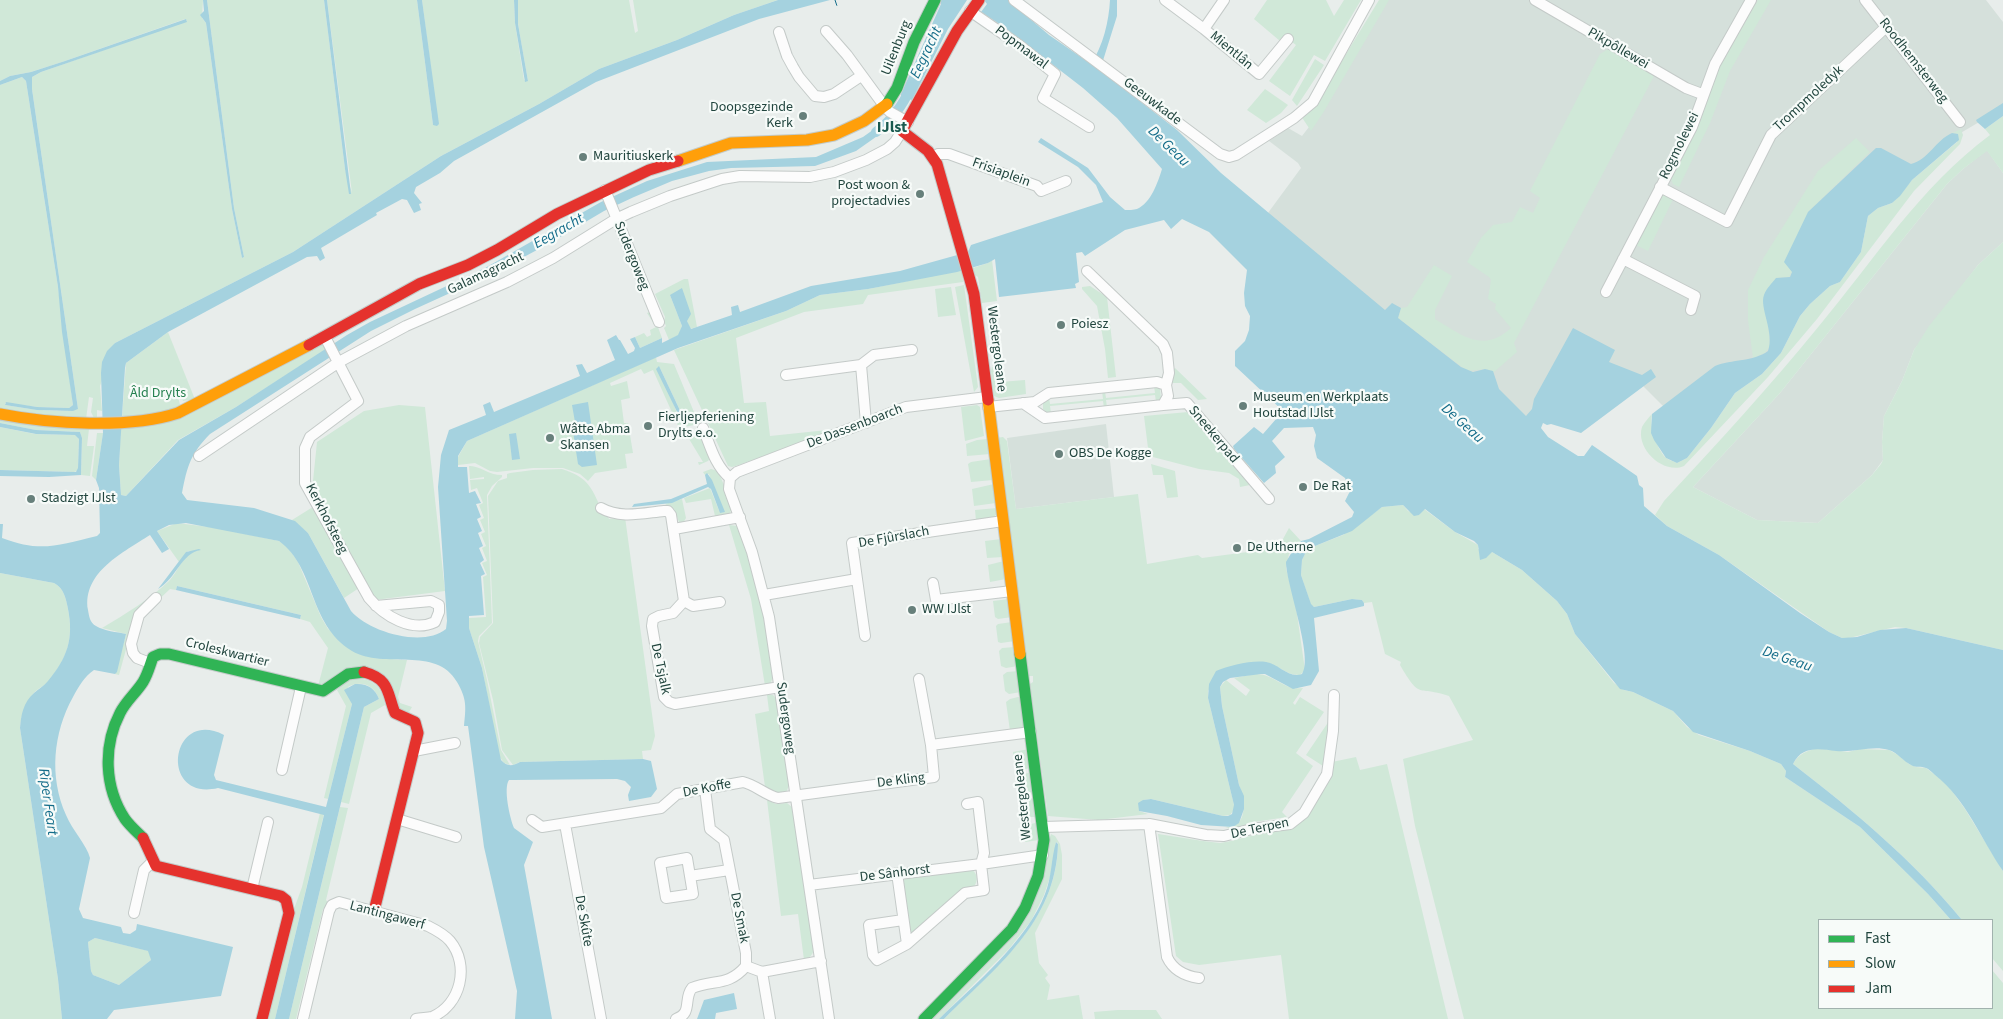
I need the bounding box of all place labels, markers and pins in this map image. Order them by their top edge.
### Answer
place label: Doopsgezinde Kerk [710,100,793,132]
marker: Doopsgezinde Kerk [797,110,809,122]
place label: Mauritiuskerk [593,149,673,165]
marker: Mauritiuskerk [577,151,589,163]
place label: Post woon & projectadvies [831,178,910,210]
marker: Post woon & projectadvies [914,188,926,200]
place label: Poiesz [1071,317,1108,333]
marker: Poiesz [1055,319,1067,331]
place label: Museum en Werkplaats Houtstad IJlst [1253,390,1388,422]
marker: Museum en Werkplaats Houtstad IJlst [1237,400,1249,412]
place label: Fierljepferiening Drylts e.o. [658,410,754,442]
marker: Fierljepferiening Drylts e.o. [642,420,654,432]
place label: Wâtte Abma Skansen [560,422,630,454]
marker: Wâtte Abma Skansen [544,432,556,444]
place label: OBS De Kogge [1069,446,1151,462]
marker: OBS De Kogge [1053,448,1065,460]
place label: De Rat [1313,479,1351,495]
marker: De Rat [1297,481,1309,493]
place label: Stadzigt IJlst [41,491,116,507]
marker: Stadzigt IJlst [25,493,37,505]
place label: De Utherne [1247,540,1313,556]
marker: De Utherne [1231,542,1243,554]
place label: WW IJlst [922,602,971,618]
marker: WW IJlst [906,604,918,616]

